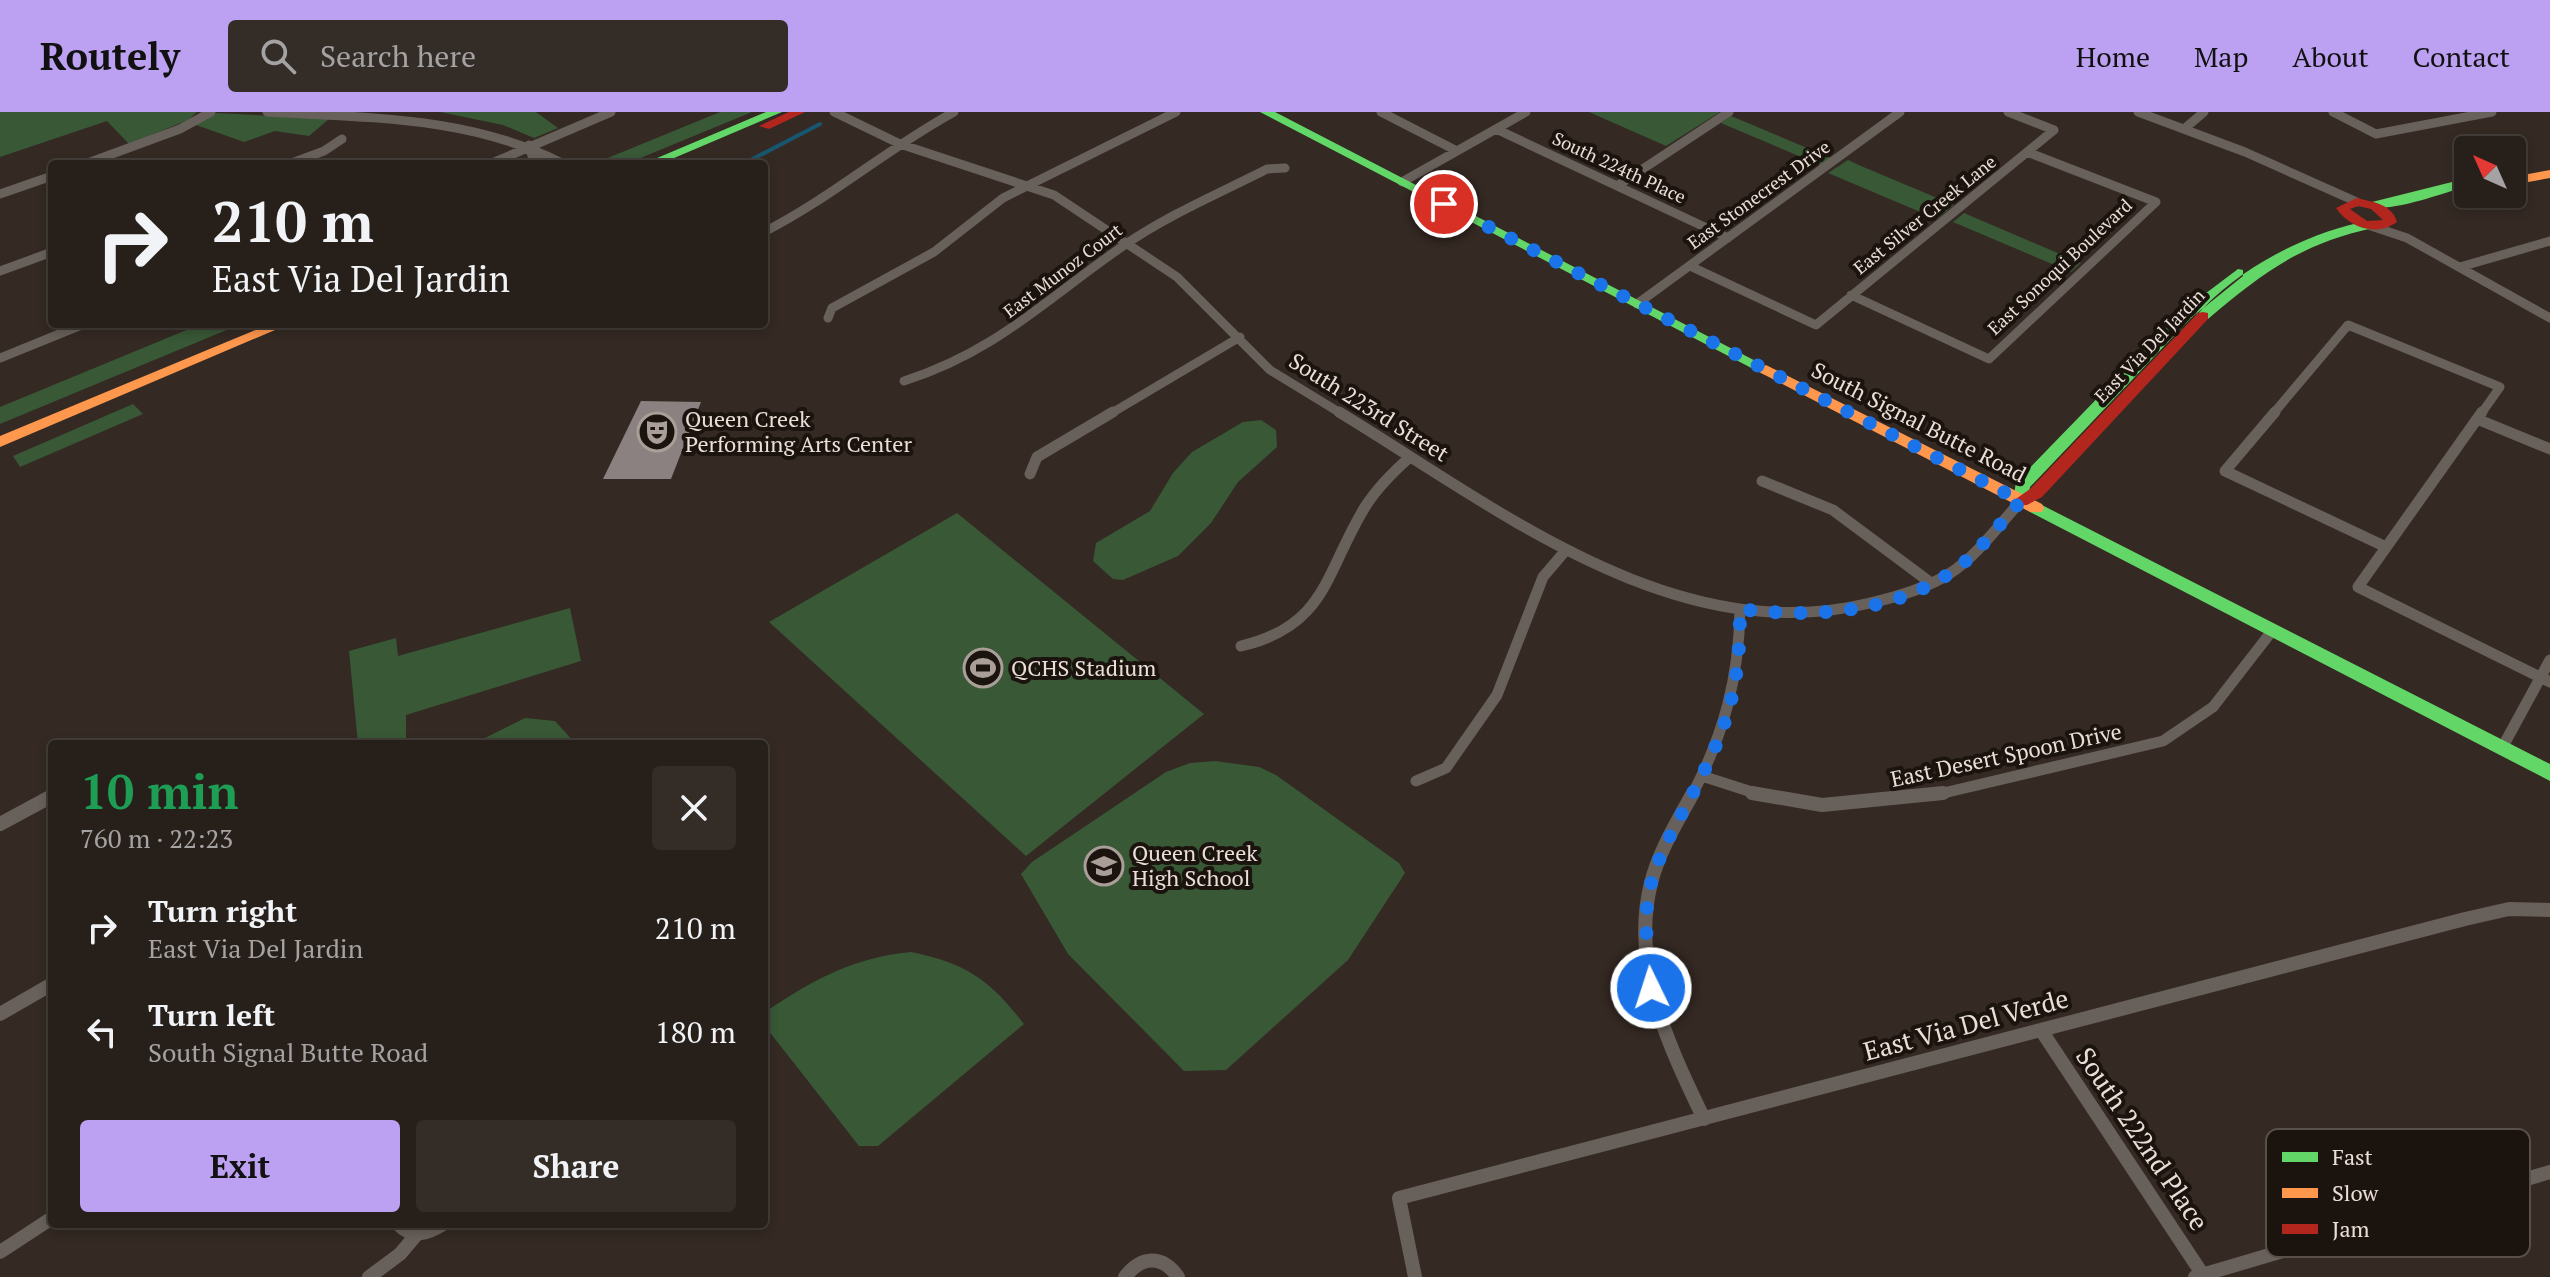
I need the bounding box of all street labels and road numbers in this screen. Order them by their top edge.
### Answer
street label: South 224th Place [1549,126,1690,208]
street label: East Stonecrest Drive [1682,134,1834,254]
street label: East Silver Creek Lane [1848,149,2001,279]
street label: East Sonoqui Boulevard [1982,193,2137,340]
street label: East Munoz Court [998,217,1127,323]
street label: East Via Del Jardin [2089,283,2210,407]
street label: South 223rd Street [1284,346,1454,467]
street label: South Signal Butte Road [1807,355,2031,488]
street label: East Desert Spoon Drive [1888,716,2124,793]
street label: East Via Del Verde [1860,980,2072,1068]
street label: South 222nd Place [2069,1040,2217,1236]

